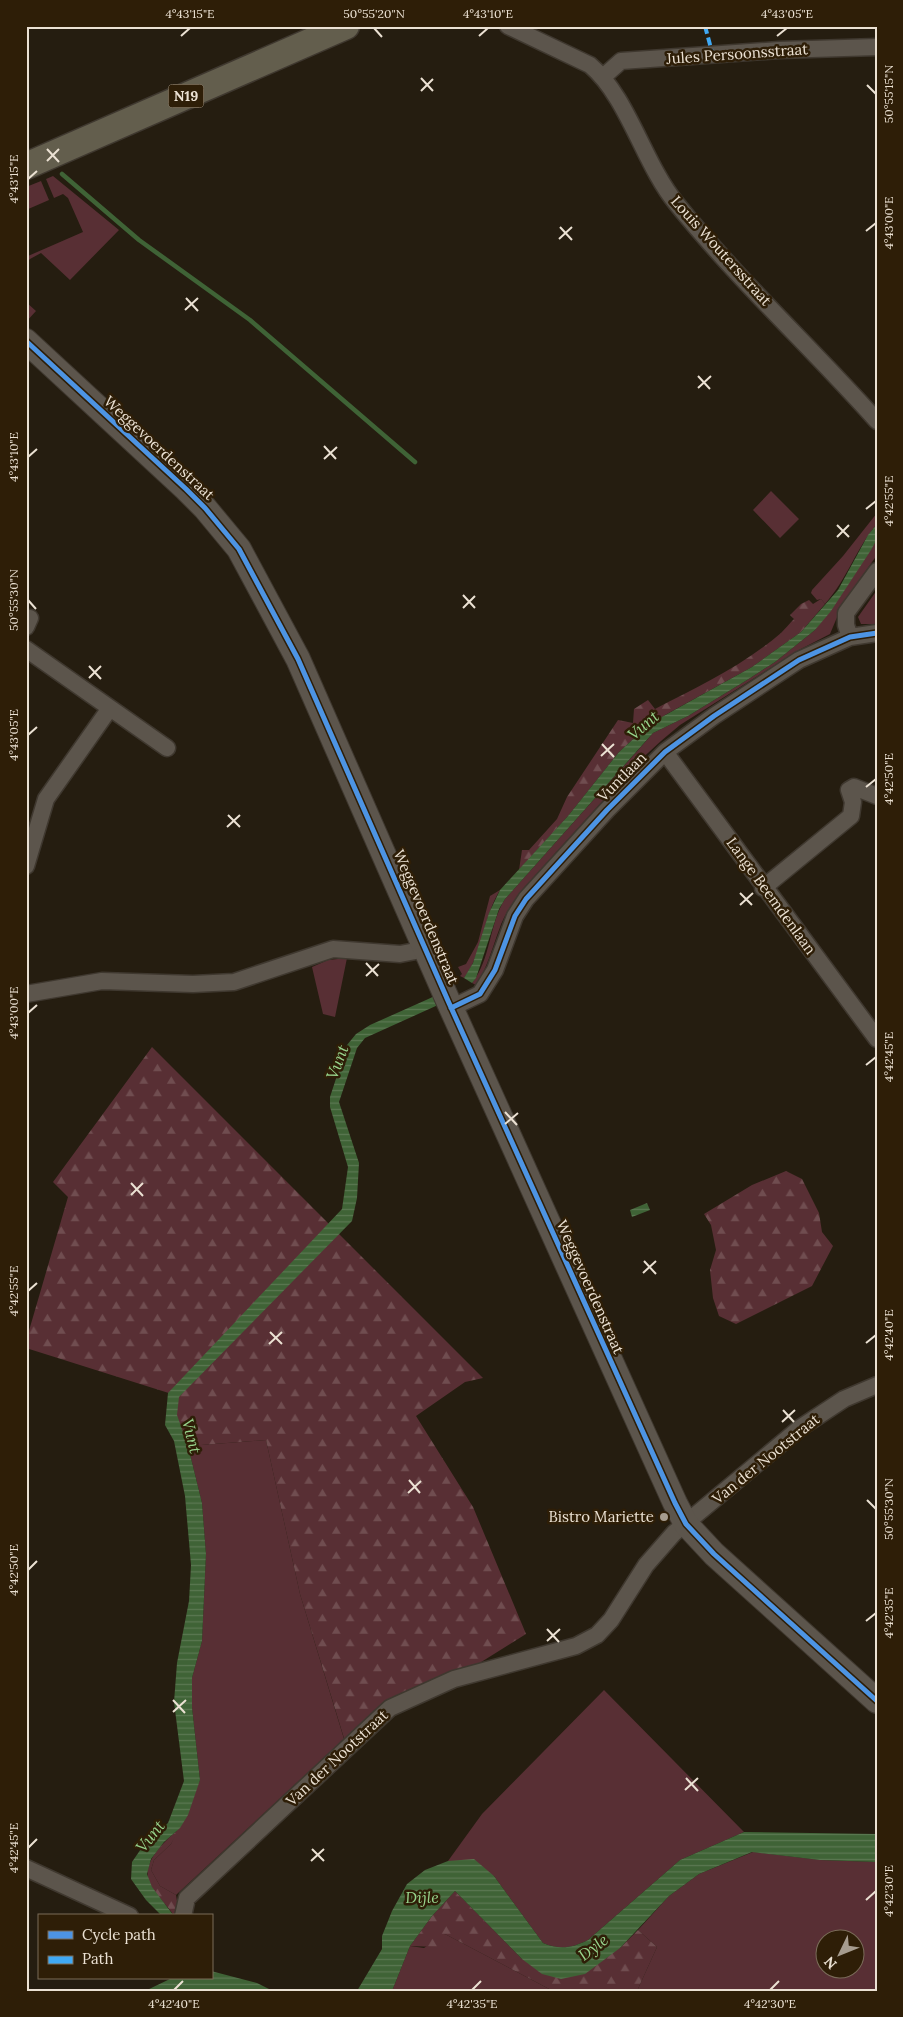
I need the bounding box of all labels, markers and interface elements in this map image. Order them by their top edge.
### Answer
text: 4°43'15"E [165,6,215,21]
text: 50°55'20"N [343,6,405,21]
text: 4°43'10"E [463,6,513,21]
text: 4°43'05"E [761,6,813,21]
street label: Jules Persoonsstraat [664,39,809,68]
text: 50°55'15"N [881,65,896,123]
road number: N19 [168,84,204,108]
text: 4°43'15"E [6,154,21,204]
street label: Louis Woutersstraat [667,192,776,310]
text: 4°43'00"E [881,196,896,250]
street label: Weggevoerdenstraat [100,391,219,504]
text: 4°43'10"E [6,432,21,482]
text: 4°42'55"E [881,476,896,526]
text: 50°55'30"N [6,569,21,631]
water label: Vunt [623,706,663,744]
text: 4°43'05"E [6,709,21,761]
street label: Vuntlaan [592,748,650,806]
text: 4°42'50"E [881,753,896,805]
street label: Lange Beemdenlaan [723,834,820,958]
street label: Weggevoerdenstraat [390,847,463,987]
text: 4°43'00"E [6,986,21,1040]
text: 4°42'45"E [881,1032,896,1082]
water label: Vunt [321,1042,353,1082]
street label: Weggevoerdenstraat [552,1217,629,1357]
text: 4°42'55"E [6,1266,21,1316]
text: 4°42'40"E [881,1309,896,1361]
street label: Van der Nootstraat [707,1409,823,1508]
water label: Vunt [178,1417,206,1456]
text: 50°55'30"N [881,1478,896,1540]
place label: Bistro Mariette [549,1507,654,1526]
marker: Bistro Mariette [658,1511,670,1523]
text: 4°42'50"E [6,1544,21,1596]
text: 4°42'35"E [881,1587,896,1639]
street label: Van der Nootstraat [281,1705,392,1811]
water label: Vunt [131,1816,169,1856]
text: 4°42'45"E [6,1823,21,1873]
text: 4°42'30"E [881,1865,896,1917]
water label: Dijle [405,1887,439,1907]
legend [38,1914,212,1980]
text: Cycle path [82,1925,156,1944]
water label: Dyle [574,1929,612,1965]
north arrow [816,1930,866,1980]
text: Path [82,1949,113,1968]
text: N [820,1953,841,1973]
text: 4°42'40"E [148,1996,200,2011]
text: 4°42'35"E [446,1996,498,2011]
text: 4°42'30"E [744,1996,796,2011]

